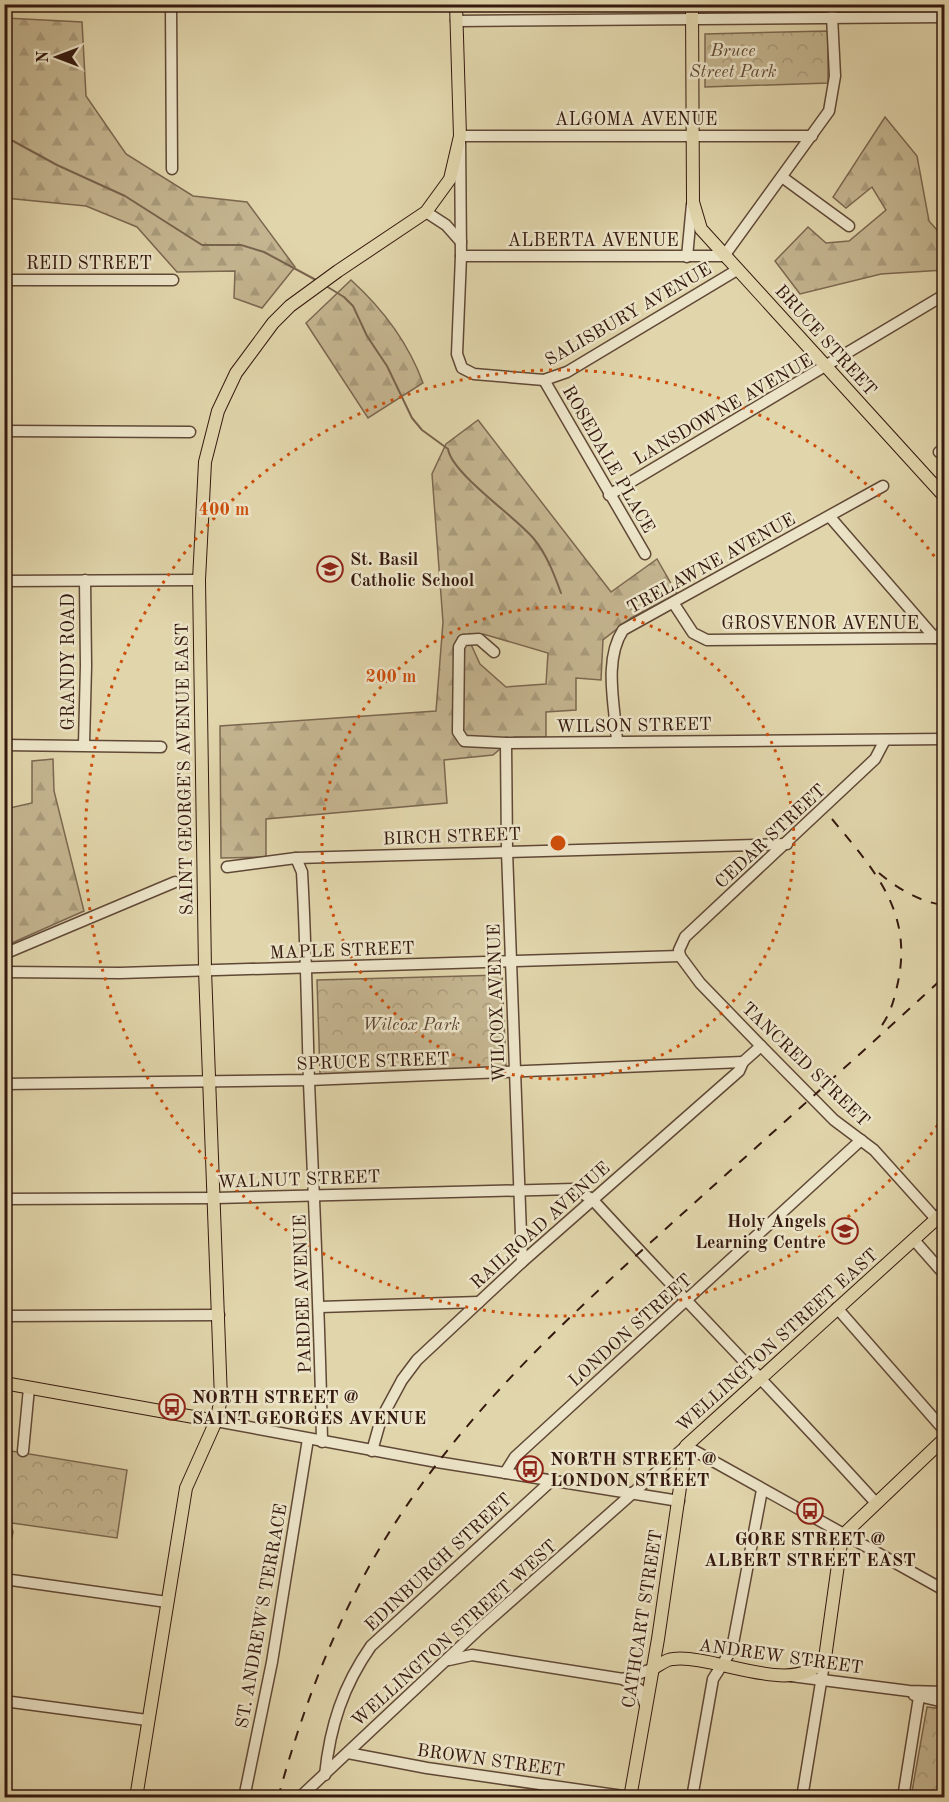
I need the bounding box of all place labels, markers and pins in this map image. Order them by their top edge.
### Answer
place label: St. Basil Catholic School [350,551,475,590]
school or university icon: St. Basil Catholic School [315,554,345,584]
centre of rings [548,833,568,853]
place label: Holy Angels Learning Centre [695,1213,826,1252]
school or university icon: Holy Angels Learning Centre [830,1216,860,1246]
place label: NORTH STREET @ SAINT GEORGES AVENUE [192,1389,426,1428]
bus stop icon: NORTH STREET @ SAINT GEORGES AVENUE [157,1392,187,1422]
place label: NORTH STREET @ LONDON STREET [550,1451,717,1490]
bus stop icon: NORTH STREET @ LONDON STREET [515,1454,545,1484]
bus stop icon: GORE STREET @ ALBERT STREET EAST [795,1496,825,1526]
place label: GORE STREET @ ALBERT STREET EAST [704,1531,916,1570]

